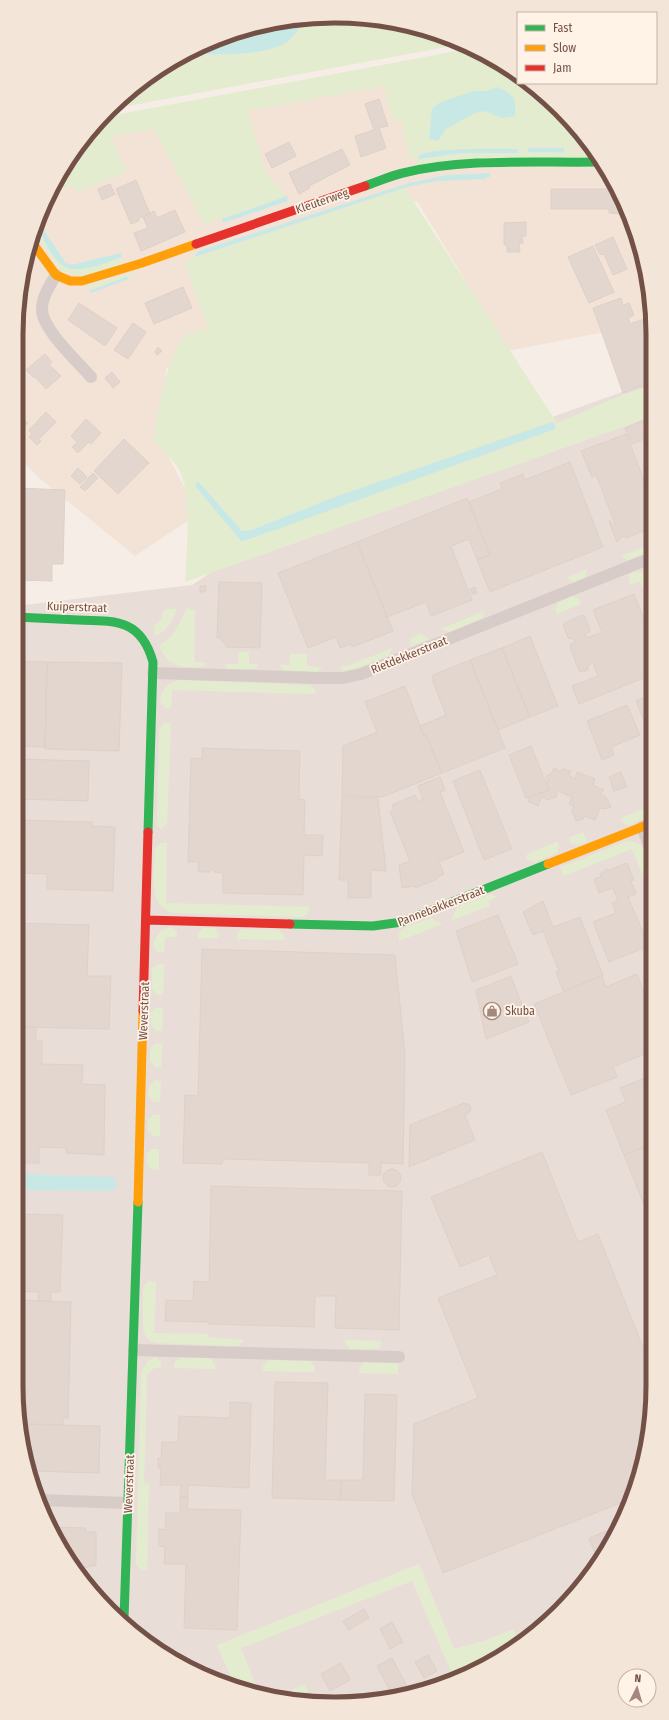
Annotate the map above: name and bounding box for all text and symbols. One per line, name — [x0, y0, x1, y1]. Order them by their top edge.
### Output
legend — [517, 12, 657, 84]
text: Fast — [553, 21, 572, 35]
text: Slow — [553, 41, 576, 55]
text: Jam — [553, 61, 571, 75]
street label: Kleuterweg — [294, 185, 351, 217]
street label: Kuiperstraat — [47, 599, 107, 615]
street label: Rietdekkerstraat — [369, 633, 449, 677]
street label: Pannebakkerstraat — [396, 883, 486, 929]
street label: Weverstraat — [136, 981, 152, 1040]
shop icon: Skuba — [482, 1001, 502, 1021]
place label: Skuba — [505, 1004, 535, 1018]
street label: Weverstraat — [121, 1454, 137, 1513]
north arrow — [617, 1668, 657, 1708]
text: N — [634, 1672, 642, 1685]

